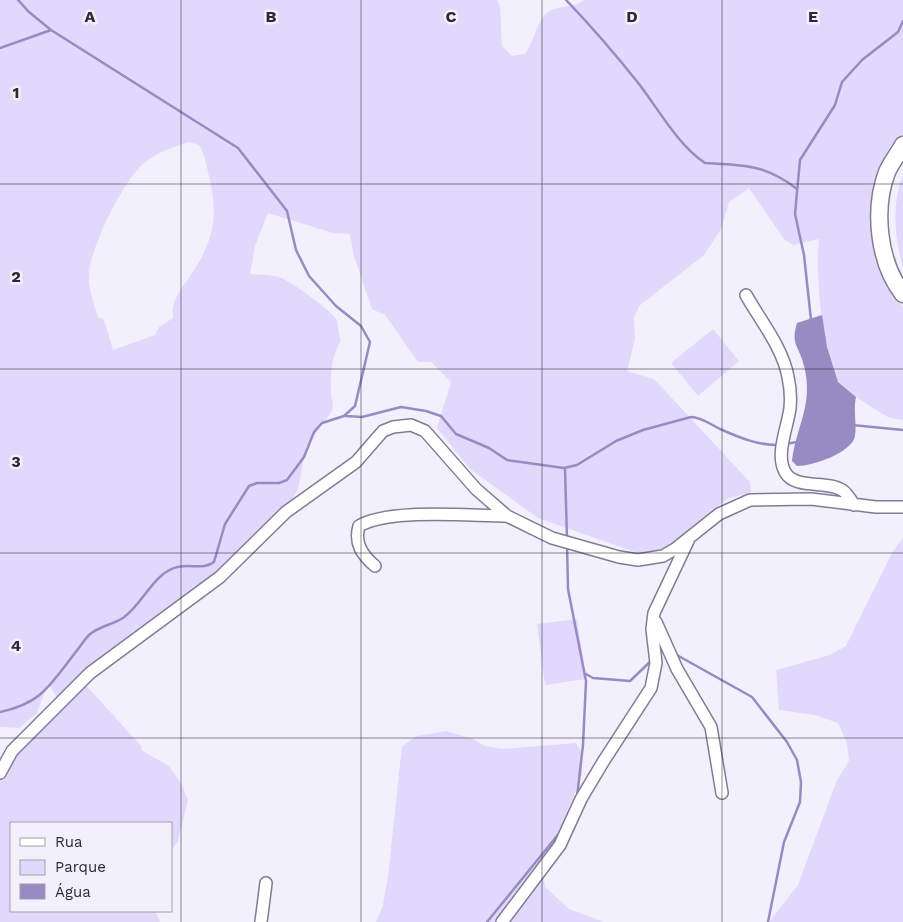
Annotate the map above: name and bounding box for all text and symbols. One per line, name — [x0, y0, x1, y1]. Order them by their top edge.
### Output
text: A — [85, 7, 96, 26]
text: B — [266, 7, 277, 26]
text: C — [446, 7, 457, 26]
text: D — [626, 7, 638, 26]
text: E — [808, 7, 818, 26]
text: 1 — [13, 83, 19, 102]
text: 2 — [11, 267, 21, 286]
text: 3 — [11, 452, 21, 471]
text: 4 — [11, 636, 21, 655]
legend — [10, 822, 172, 912]
text: Rua — [55, 833, 83, 851]
text: Parque — [55, 858, 106, 876]
text: Água — [55, 883, 91, 901]

